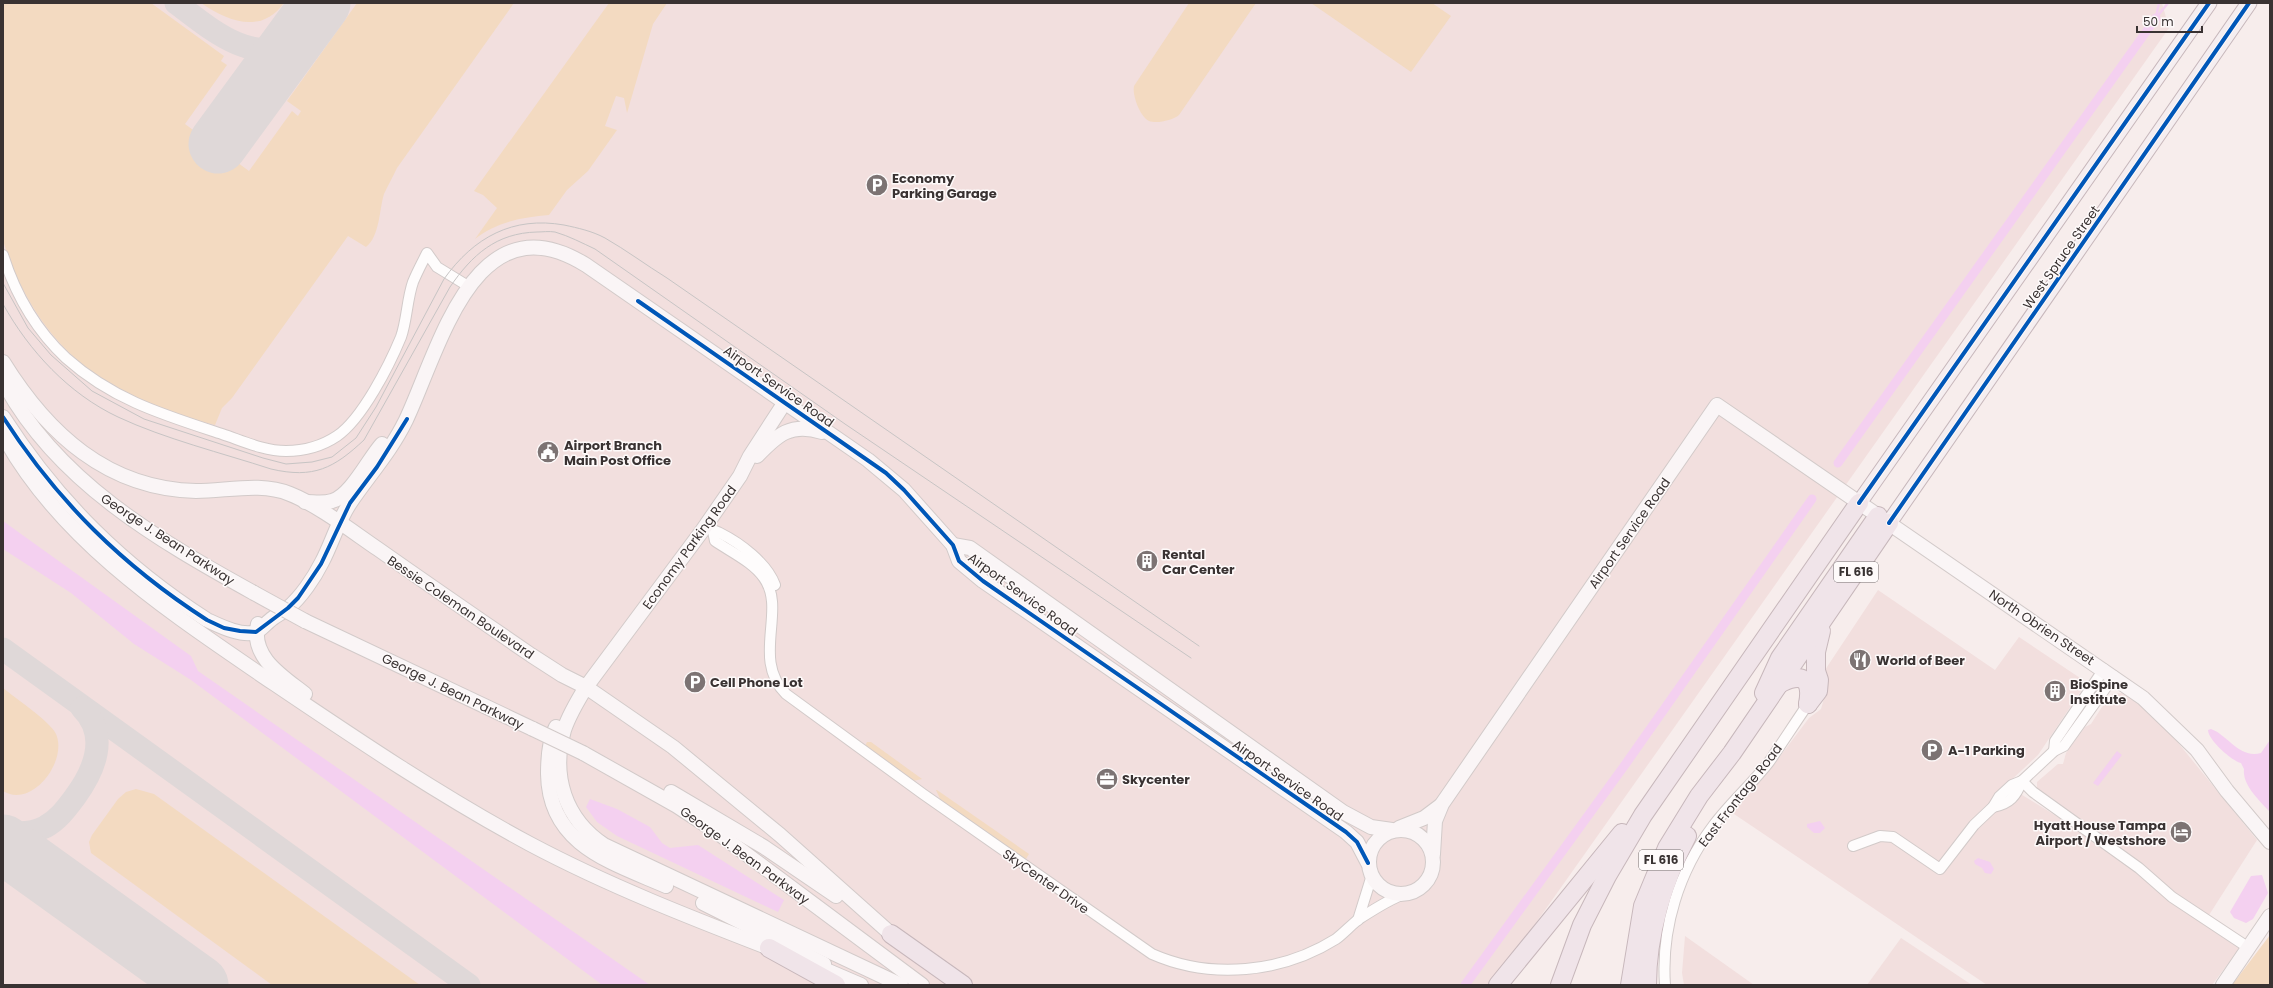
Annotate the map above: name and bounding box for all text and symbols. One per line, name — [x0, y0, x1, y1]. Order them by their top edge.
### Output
scale bar — [2137, 8, 2202, 34]
text: 50 m — [2143, 13, 2174, 30]
place label: Economy Parking Garage — [892, 169, 997, 203]
parking icon: Economy Parking Garage — [864, 172, 890, 198]
street label: West Spruce Street — [2018, 201, 2105, 313]
street label: Airport Service Road — [720, 341, 838, 432]
place label: Airport Branch Main Post Office — [564, 436, 671, 470]
public building icon: Airport Branch Main Post Office — [535, 439, 561, 465]
street label: Airport Service Road — [1584, 474, 1675, 592]
street label: Economy Parking Road — [638, 481, 741, 613]
street label: George J. Bean Parkway — [97, 489, 239, 590]
place label: Rental Car Center — [1162, 545, 1235, 579]
street label: Airport Service Road — [964, 548, 1081, 641]
building icon: Rental Car Center — [1134, 548, 1160, 574]
street label: Bessie Coleman Boulevard — [383, 551, 538, 664]
road number: FL 616 — [1834, 562, 1878, 582]
street label: North Obrien Street — [1985, 585, 2099, 670]
restaurant icon: World of Beer — [1847, 647, 1873, 673]
street label: George J. Bean Parkway — [379, 649, 528, 734]
place label: World of Beer — [1876, 651, 1965, 670]
parking icon: Cell Phone Lot — [682, 669, 708, 695]
place label: Cell Phone Lot — [710, 673, 803, 692]
place label: BioSpine Institute — [2070, 675, 2128, 709]
building icon: BioSpine Institute — [2042, 678, 2068, 704]
street label: Airport Service Road — [1229, 735, 1347, 826]
parking icon: A-1 Parking — [1919, 737, 1945, 763]
street label: East Frontage Road — [1694, 740, 1787, 851]
place label: A-1 Parking — [1948, 741, 2025, 760]
office icon: Skycenter — [1094, 766, 1120, 792]
place label: Skycenter — [1122, 770, 1190, 789]
street label: George J. Bean Parkway — [676, 802, 814, 909]
place label: Hyatt House Tampa Airport / Westshore — [2034, 816, 2166, 850]
hotel icon: Hyatt House Tampa Airport / Westshore — [2168, 819, 2194, 845]
street label: SkyCenter Drive — [999, 844, 1093, 918]
road number: FL 616 — [1639, 850, 1683, 870]

